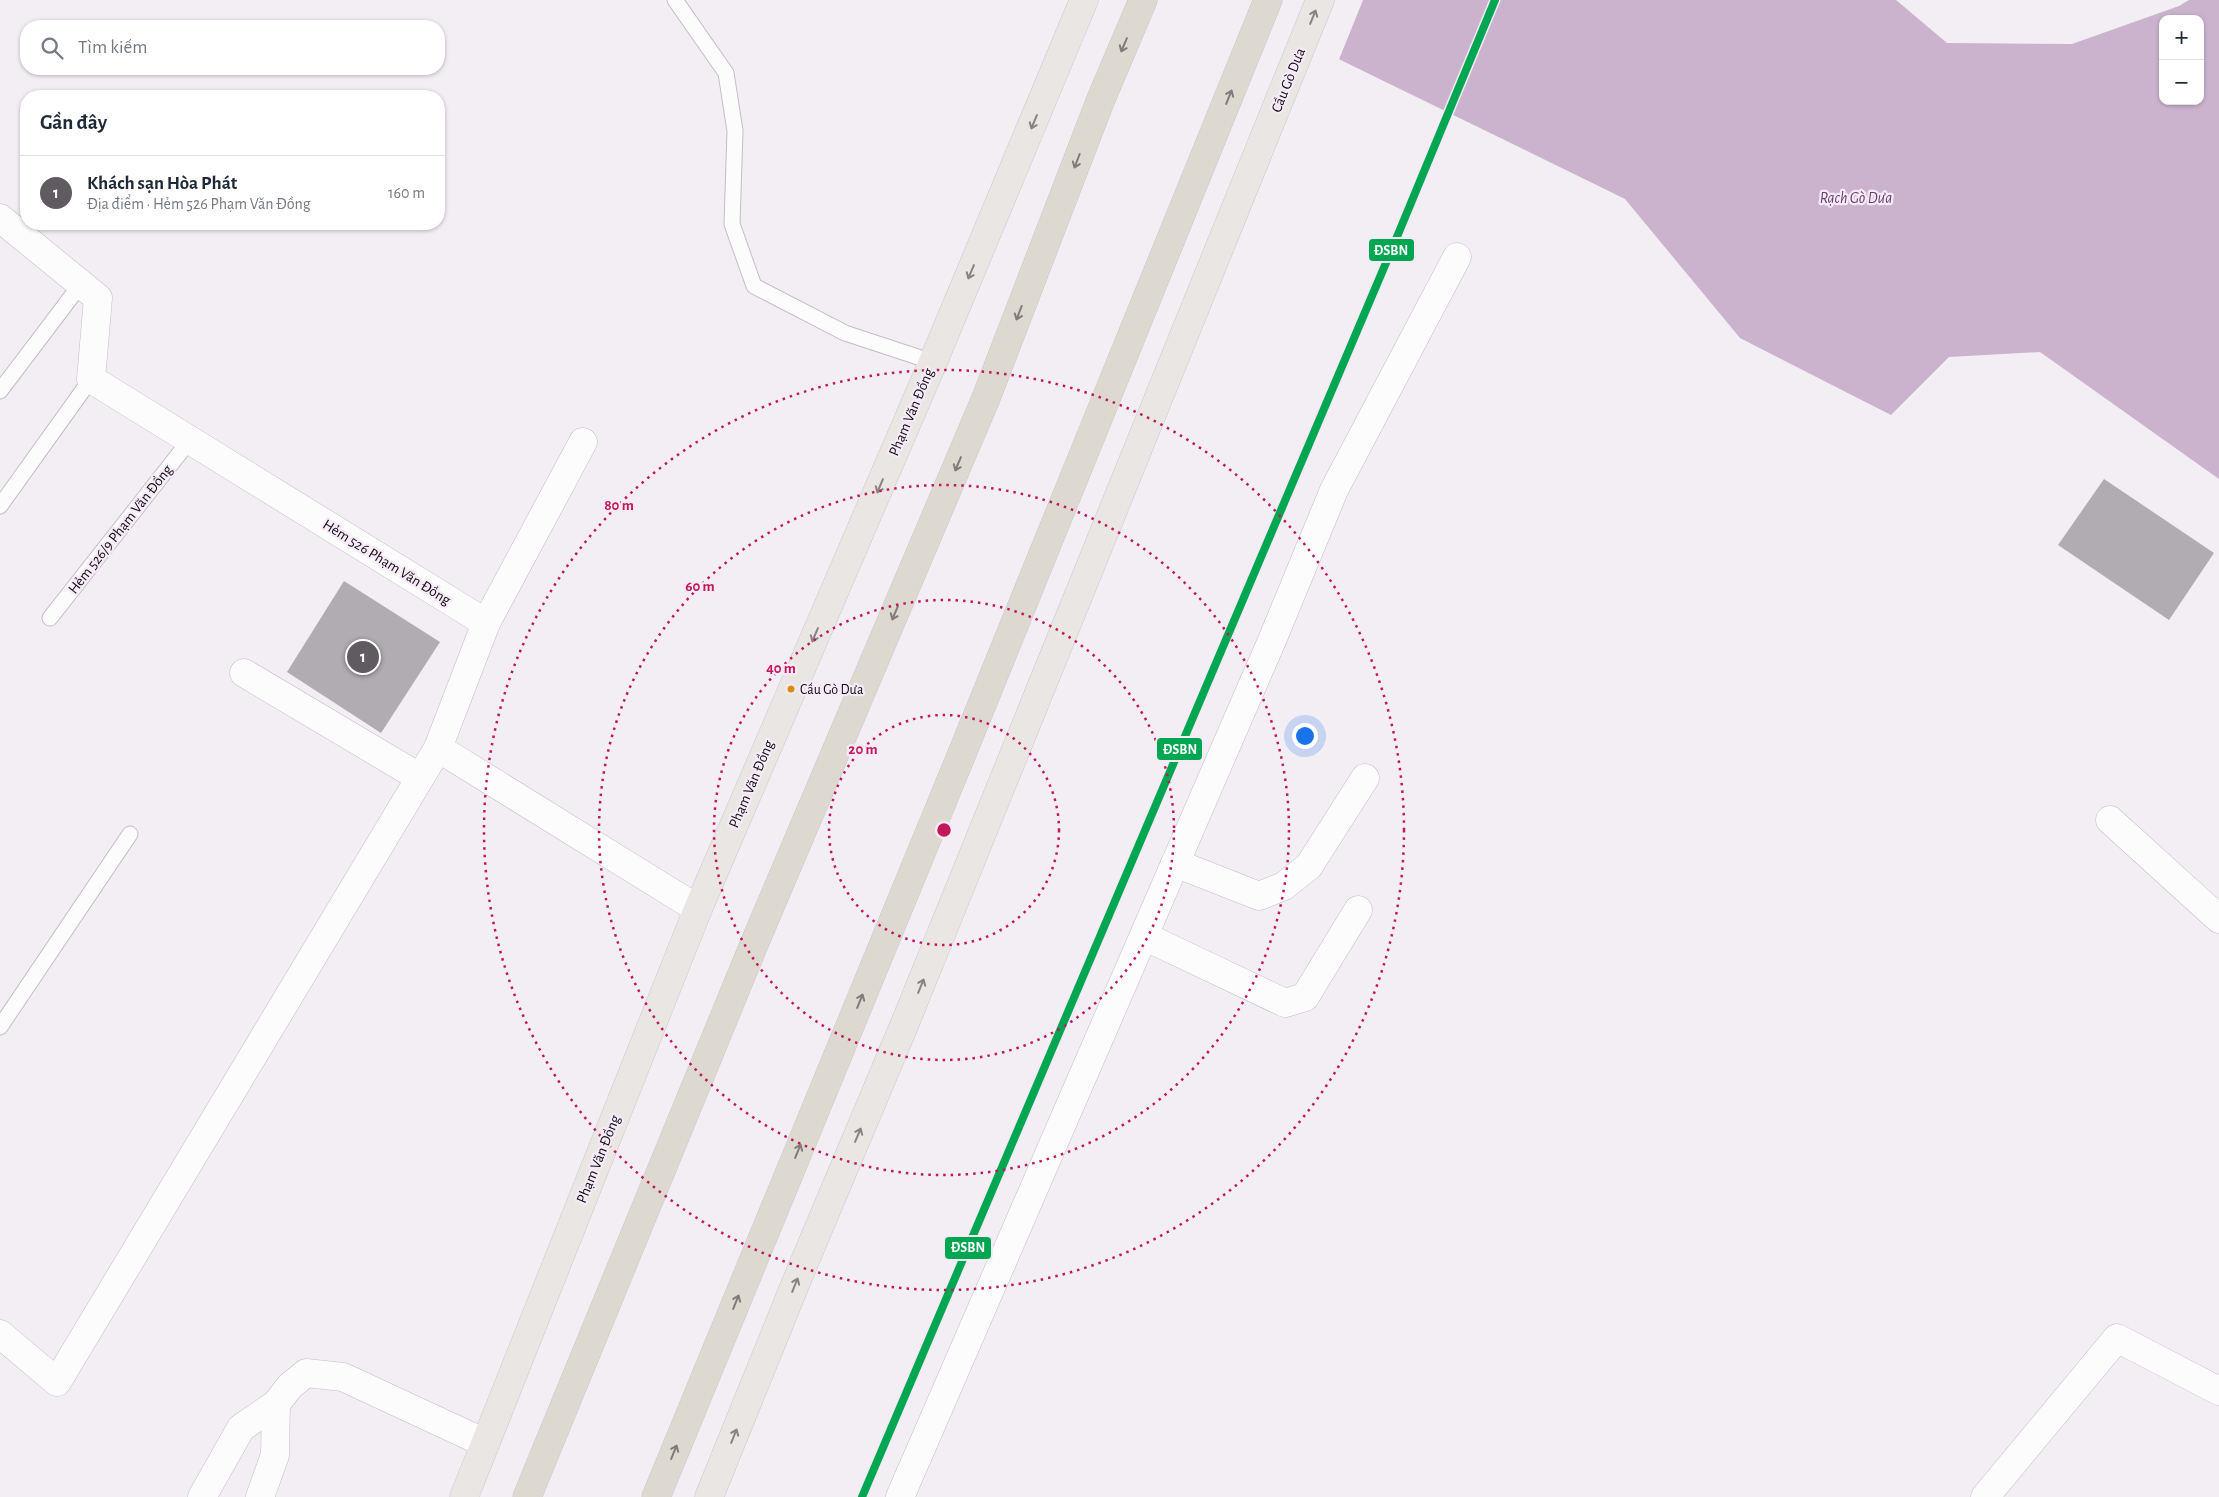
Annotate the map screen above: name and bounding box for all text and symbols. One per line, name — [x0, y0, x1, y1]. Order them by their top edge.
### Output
one-way arrow — [1309, 10, 1318, 26]
map controls — [2159, 15, 2204, 105]
button: + — [2159, 15, 2204, 60]
search box — [20, 20, 445, 75]
icon: search — [38, 34, 66, 62]
one-way arrow — [1119, 37, 1129, 52]
text: Tìm kiếm — [78, 38, 147, 57]
street label: Cầu Gò Dưa — [1269, 46, 1308, 115]
button: − — [2159, 60, 2204, 105]
one-way arrow — [1225, 90, 1234, 105]
text: Gần đây — [40, 112, 107, 133]
one-way arrow — [1028, 114, 1038, 129]
one-way arrow — [1072, 153, 1082, 168]
text: Khách sạn Hòa Phát — [87, 174, 237, 193]
text: 1 — [53, 185, 59, 201]
text: 160 m — [388, 185, 425, 201]
water label: Rạch Gò Dưa — [1820, 190, 1892, 206]
text: Địa điểm · Hẻm 526 Phạm Văn Đồng — [87, 196, 311, 212]
line badge: ĐSBN — [1368, 238, 1415, 262]
text: ĐSBN — [1374, 244, 1408, 258]
one-way arrow — [965, 264, 975, 279]
one-way arrow — [1014, 305, 1023, 320]
street label: Phạm Văn Đồng — [886, 365, 937, 458]
one-way arrow — [953, 456, 963, 471]
street label: Hẻm 526/9 Phạm Văn Đồng — [66, 461, 176, 597]
one-way arrow — [874, 478, 884, 493]
text: 80 m — [604, 498, 634, 513]
street label: Hẻm 526 Phạm Văn Đồng — [320, 517, 454, 608]
text: 60 m — [685, 579, 715, 594]
one-way arrow — [889, 605, 899, 620]
one-way arrow — [810, 627, 820, 642]
pin: 1 — [347, 638, 379, 676]
text: 40 m — [766, 661, 796, 676]
place label: Cầu Gò Dưa — [800, 682, 864, 697]
marker: Cầu Gò Dưa — [786, 684, 796, 694]
your location — [1292, 723, 1318, 749]
street label: Phạm Văn Đồng — [726, 737, 777, 830]
line badge: ĐSBN — [1156, 737, 1203, 761]
text: 20 m — [848, 742, 878, 757]
text: ĐSBN — [1163, 743, 1197, 757]
centre of rings — [935, 821, 953, 839]
one-way arrow — [917, 978, 926, 994]
one-way arrow — [856, 994, 865, 1009]
street label: Phạm Văn Đồng — [574, 1112, 623, 1205]
one-way arrow — [854, 1128, 863, 1143]
one-way arrow — [794, 1144, 803, 1160]
line badge: ĐSBN — [944, 1236, 992, 1260]
text: ĐSBN — [951, 1241, 985, 1255]
one-way arrow — [791, 1278, 800, 1293]
one-way arrow — [732, 1295, 741, 1310]
one-way arrow — [729, 1429, 739, 1444]
one-way arrow — [670, 1445, 679, 1460]

